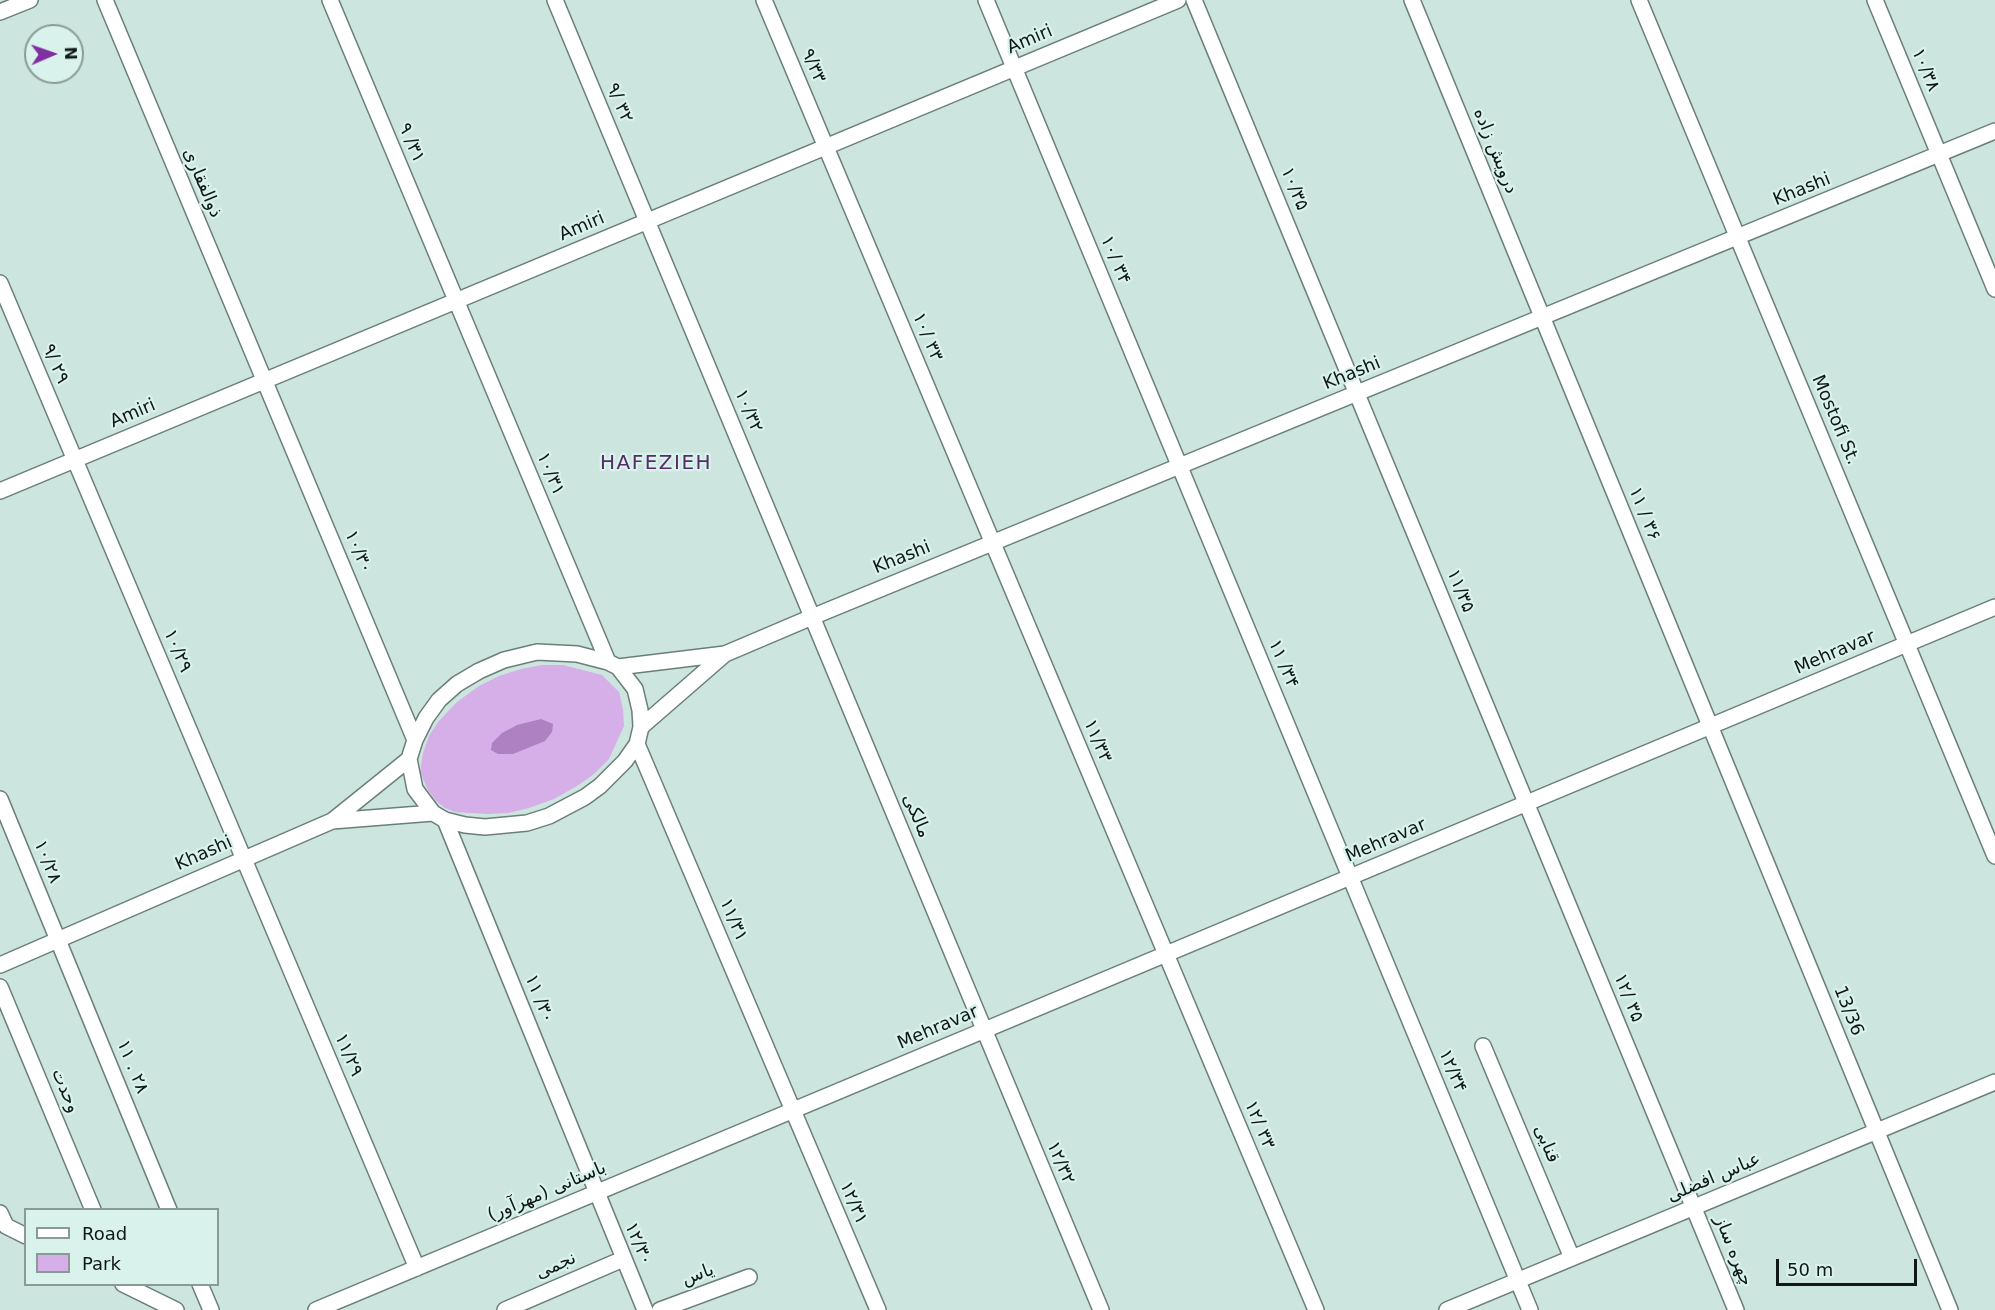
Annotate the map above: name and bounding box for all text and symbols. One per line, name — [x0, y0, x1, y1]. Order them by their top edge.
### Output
street label: Amiri — [1004, 21, 1056, 59]
north arrow — [24, 24, 84, 84]
street label: ۱۰/۳۸ — [1906, 45, 1944, 95]
text: N — [61, 46, 80, 60]
street label: ۹/۳۳ — [796, 46, 830, 86]
street label: ۹/ ۳۲ — [601, 80, 637, 126]
street label: درویش زاده — [1468, 105, 1522, 197]
street label: ۹ /۳۱ — [393, 120, 429, 166]
street label: ذوالفقاری — [178, 145, 226, 221]
street label: ۱۰/۳۵ — [1276, 164, 1312, 214]
street label: Khashi — [1770, 169, 1834, 211]
street label: Amiri — [556, 208, 608, 246]
street label: ۱۰/ ۳۴ — [1095, 233, 1135, 287]
street label: ۱۰/ ۳۳ — [907, 310, 947, 364]
street label: ۹/ ۲۹ — [37, 341, 73, 387]
street label: Khashi — [1320, 353, 1384, 395]
street label: Mostofi St. — [1806, 372, 1864, 468]
street label: ۱۰/۳۲ — [729, 386, 767, 436]
street label: Amiri — [107, 395, 159, 433]
street label: ۱۰/۳۱ — [531, 449, 569, 499]
district label: HAFEZIEH — [600, 452, 712, 476]
street label: ۱۱ / ۳۶ — [1623, 484, 1665, 544]
street label: ۱۰/۳۰ — [339, 527, 377, 577]
street label: Khashi — [870, 537, 934, 579]
street label: ۱۱/۳۵ — [1442, 566, 1478, 616]
street label: ۱۰/۲۹ — [158, 626, 196, 676]
street label: Mehravar — [1791, 626, 1879, 680]
street label: ۱۱ /۳۴ — [1263, 637, 1303, 691]
street label: ۱۱/۳۳ — [1078, 716, 1116, 766]
street label: مالکی — [897, 791, 935, 841]
street label: Mehravar — [1342, 814, 1430, 868]
street label: Khashi — [172, 832, 236, 876]
street label: ۱۰/۲۸ — [29, 837, 65, 887]
street label: ۱۱/۳۱ — [714, 895, 752, 945]
street label: ۱۲/ ۳۵ — [1609, 971, 1647, 1025]
street label: ۱۱ /۳۰ — [520, 972, 558, 1026]
street label: 13/36 — [1828, 983, 1868, 1039]
street label: Mehravar — [894, 1001, 982, 1055]
street label: ۱۱/۲۹ — [329, 1030, 367, 1080]
street label: ۱۱ . ۲۸ — [112, 1037, 152, 1097]
street label: ۱۲/۳۴ — [1433, 1046, 1471, 1096]
street label: وحدت — [46, 1066, 84, 1116]
street label: ۱۲/ ۳۳ — [1239, 1098, 1279, 1152]
street label: قنایی — [1528, 1122, 1564, 1166]
street label: ۱۲/۳۲ — [1041, 1138, 1079, 1188]
street label: عباس افضلی — [1664, 1149, 1764, 1207]
street label: باستانی (مهرآور) — [485, 1157, 609, 1227]
street label: ۱۲/۳۱ — [834, 1178, 872, 1228]
legend — [24, 1208, 219, 1286]
street label: چهره ساز — [1709, 1213, 1757, 1289]
street label: ۱۲/۳۰ — [619, 1219, 657, 1269]
text: Road — [82, 1223, 127, 1244]
scale bar — [1779, 1247, 1920, 1285]
street label: نجمی — [532, 1248, 580, 1284]
text: Park — [82, 1253, 121, 1274]
street label: یاس — [679, 1259, 717, 1291]
text: 50 m — [1787, 1259, 1833, 1280]

